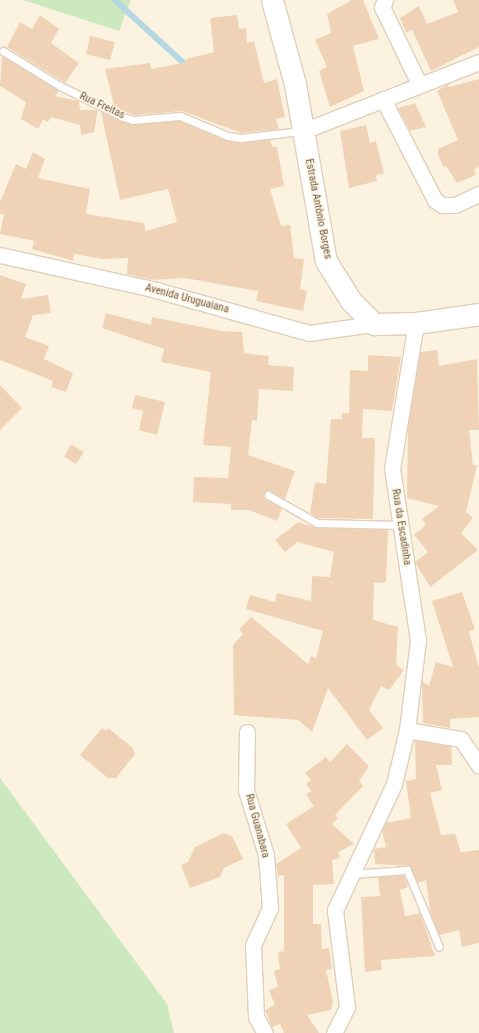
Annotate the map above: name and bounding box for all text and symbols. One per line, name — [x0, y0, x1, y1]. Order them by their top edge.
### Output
street label: Rua Freitas — [77, 90, 127, 122]
street label: Estrada Antônio Borges — [302, 158, 334, 260]
street label: Avenida Uruguaiana — [144, 281, 230, 317]
street label: Rua da Escadinha — [388, 488, 414, 566]
street label: Rua Guanabara — [242, 793, 272, 859]

